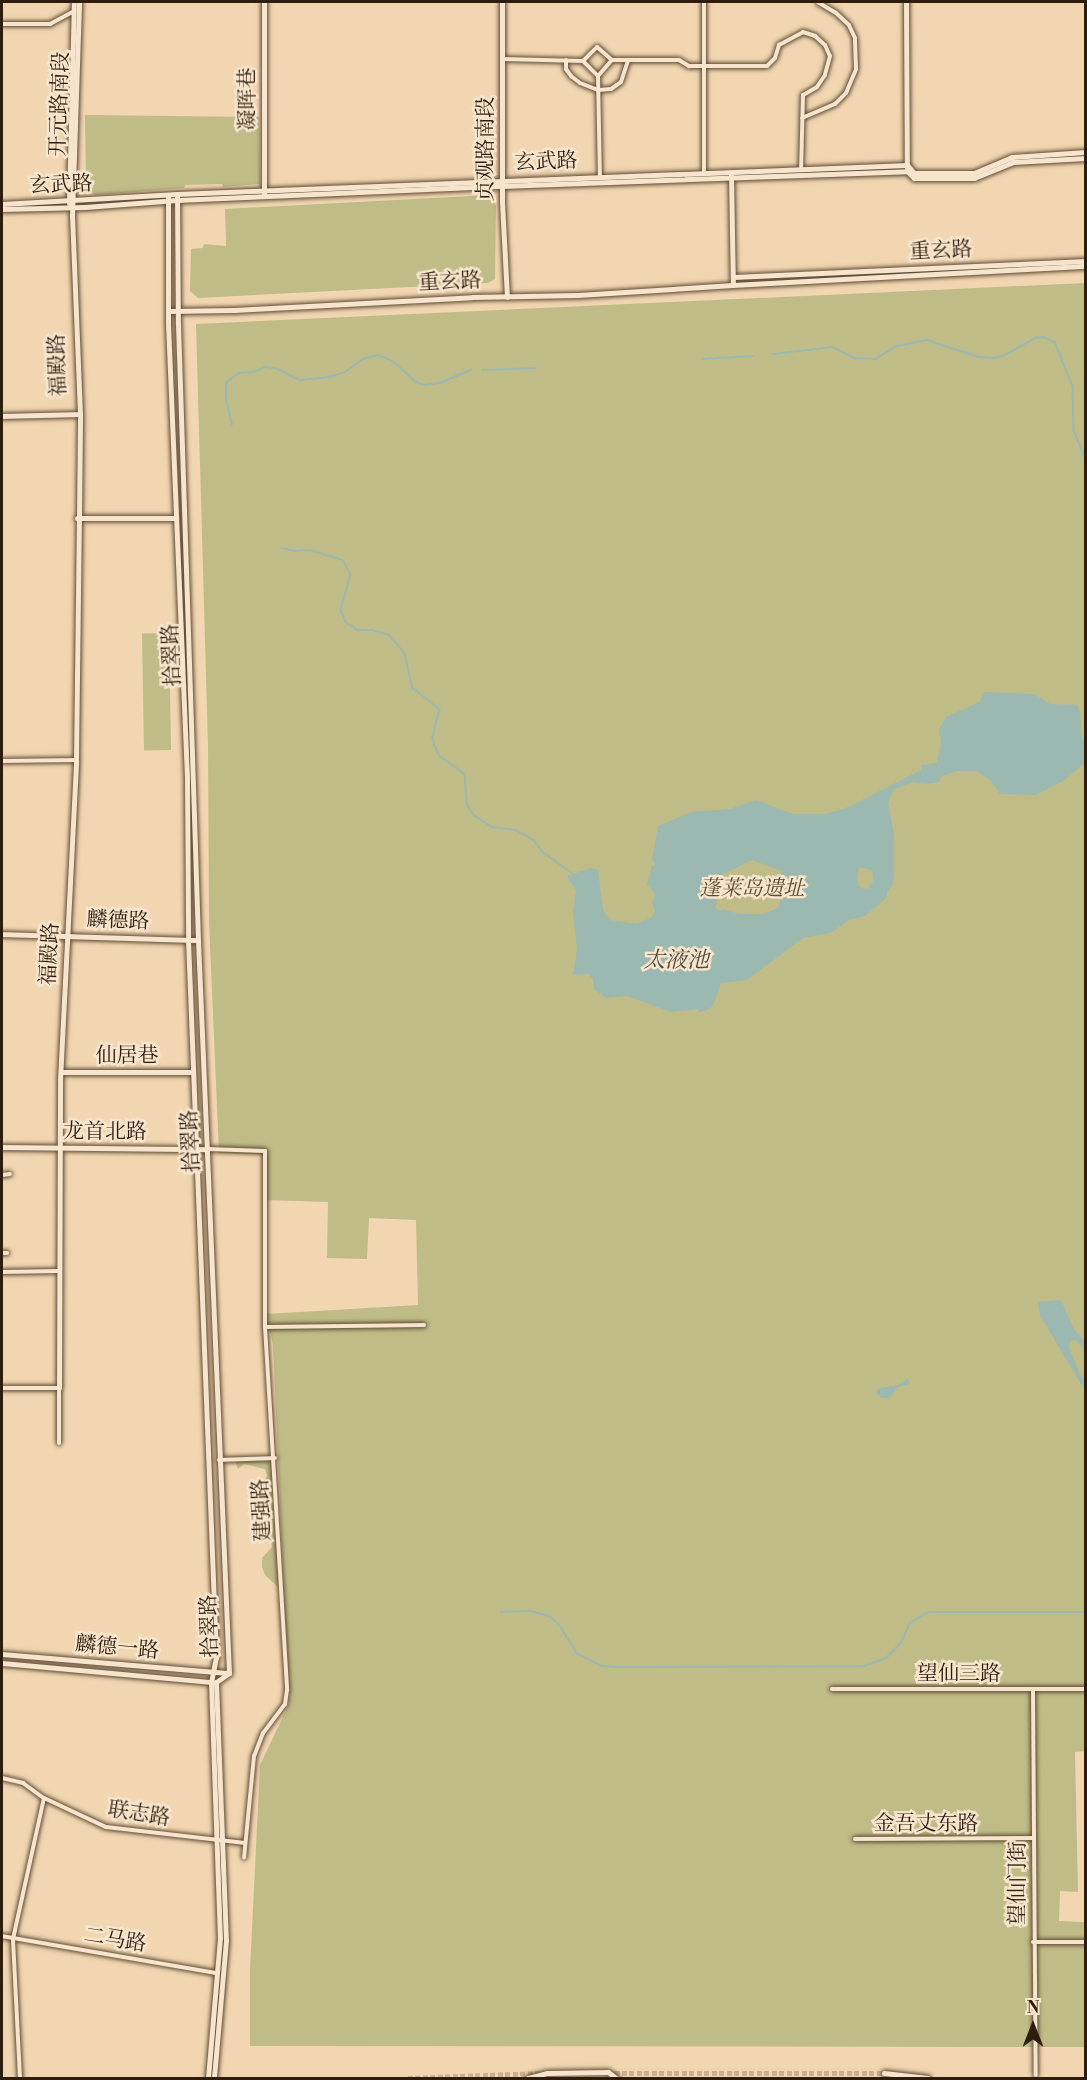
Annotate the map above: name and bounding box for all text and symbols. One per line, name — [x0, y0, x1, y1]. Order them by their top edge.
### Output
street label: 开元路南段 — [46, 51, 74, 157]
street label: 凝晖巷 — [235, 68, 261, 130]
street label: 贞观路南段 — [473, 97, 499, 201]
street label: 玄武路 — [514, 148, 578, 176]
street label: 玄武路 — [29, 171, 93, 199]
street label: 重玄路 — [909, 237, 973, 265]
street label: 重玄路 — [418, 268, 482, 296]
street label: 福殿路 — [44, 333, 72, 397]
street label: 拾翠路 — [158, 623, 186, 687]
park label: 蓬莱岛遗址 — [700, 876, 804, 902]
street label: 麟德路 — [86, 907, 150, 935]
street label: 福殿路 — [36, 922, 64, 986]
water label: 太液池 — [643, 948, 709, 974]
street label: 仙居巷 — [96, 1043, 158, 1069]
street label: 拾翠路 — [177, 1109, 205, 1173]
street label: 龙首北路 — [63, 1119, 147, 1145]
street label: 建强路 — [248, 1478, 276, 1542]
street label: 拾翠路 — [196, 1594, 224, 1658]
street label: 麟德一路 — [74, 1632, 160, 1664]
street label: 望仙三路 — [917, 1661, 1001, 1687]
street label: 联志路 — [106, 1797, 172, 1831]
street label: 金吾丈东路 — [874, 1811, 978, 1837]
street label: 望仙门街 — [1005, 1841, 1031, 1925]
street label: 二马路 — [82, 1923, 148, 1957]
north arrow — [1003, 1996, 1063, 2056]
text: N — [1027, 1998, 1039, 2018]

